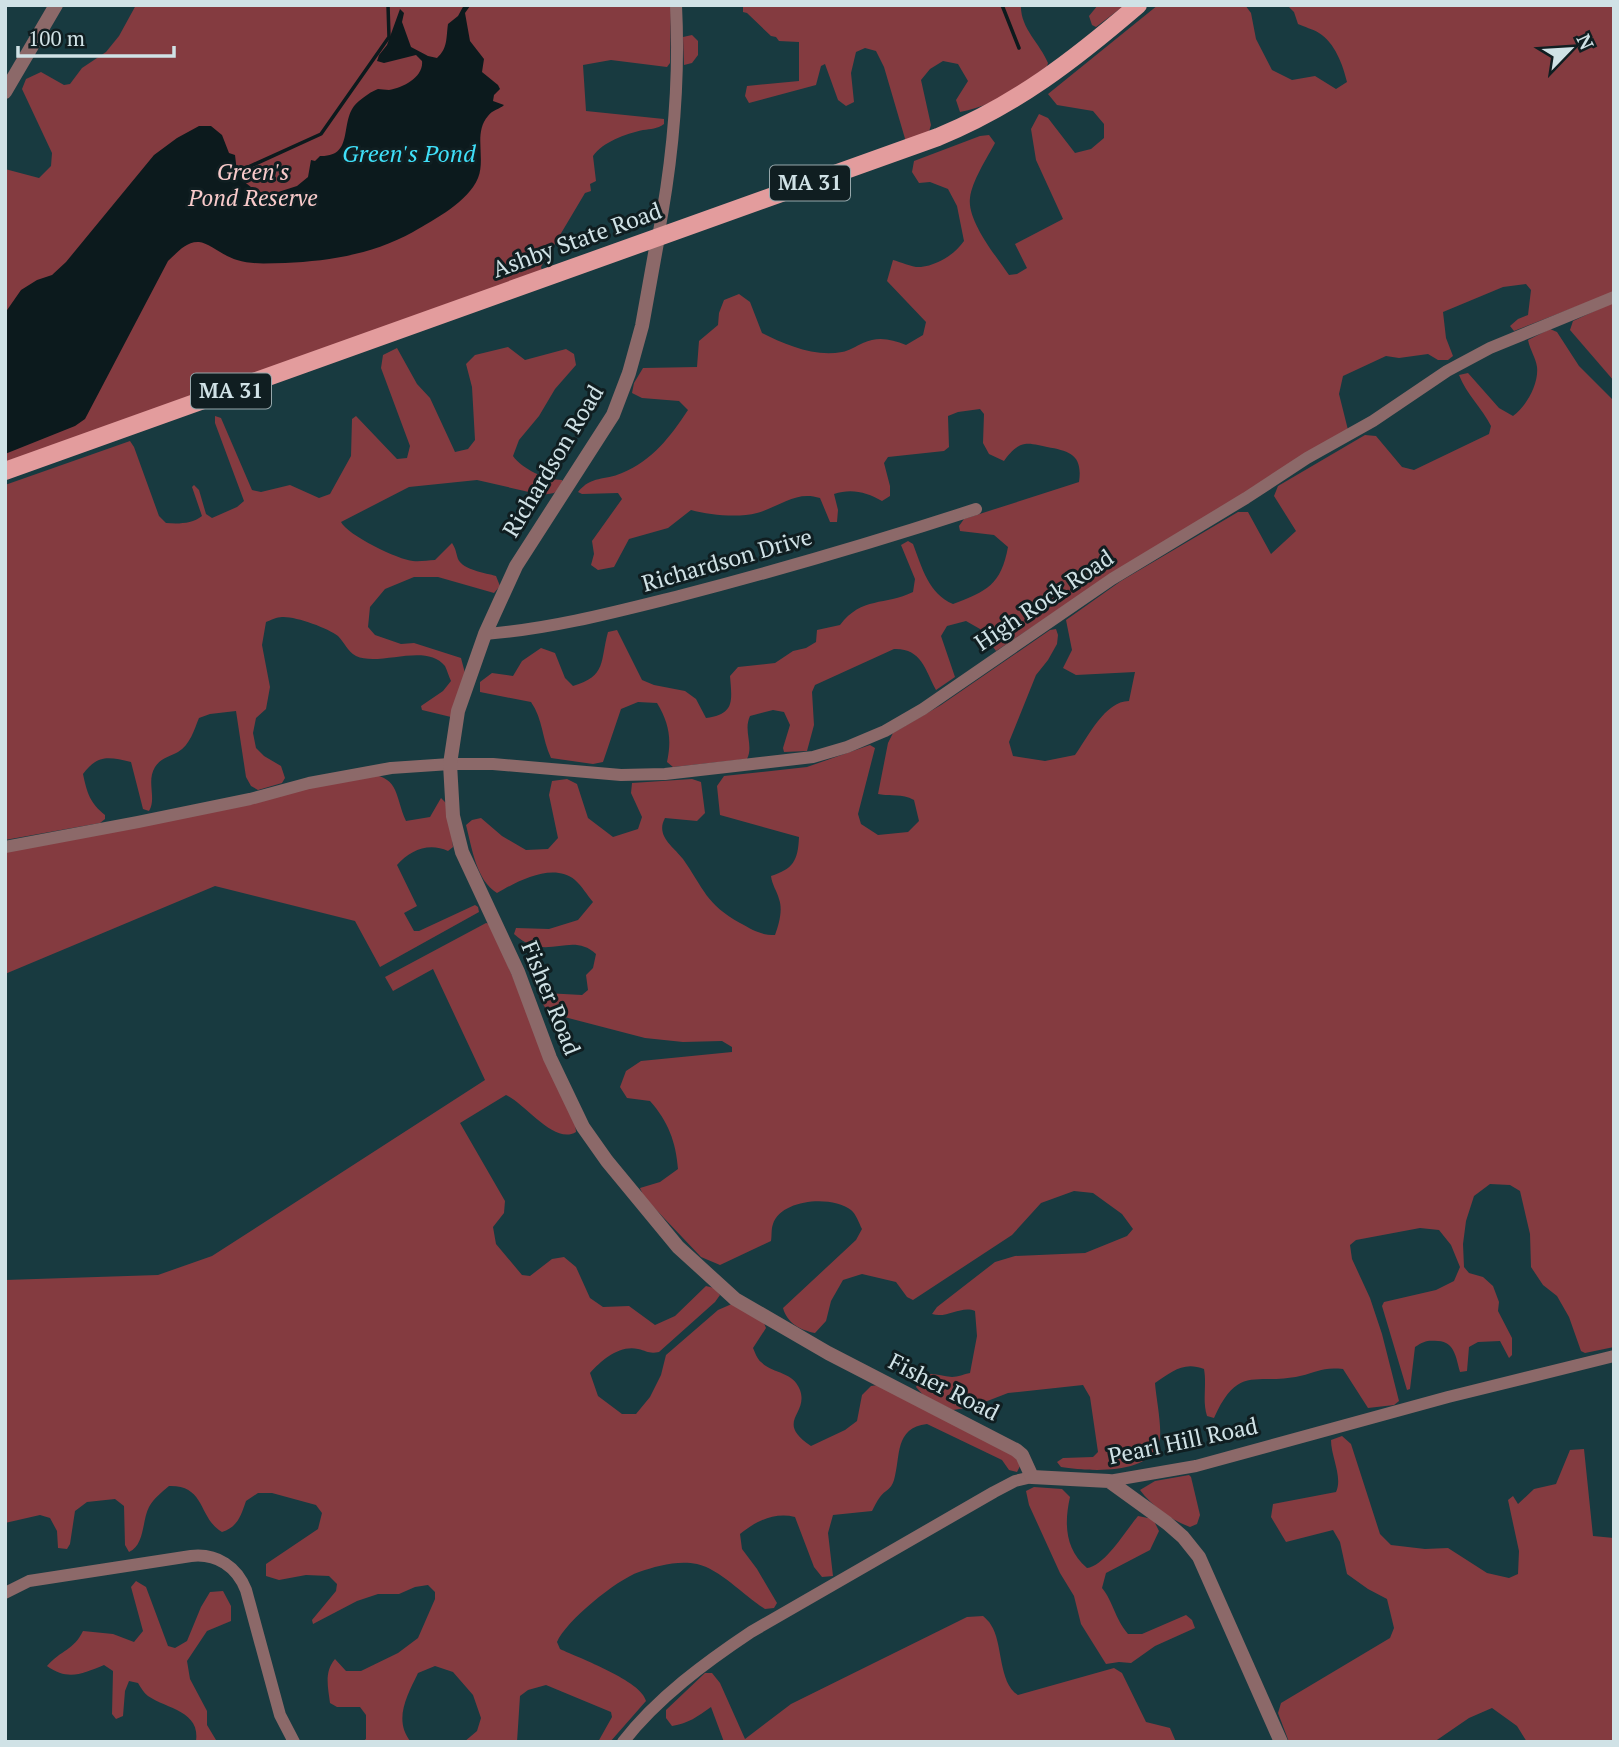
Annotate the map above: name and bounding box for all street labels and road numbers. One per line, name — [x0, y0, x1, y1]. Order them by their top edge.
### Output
road number: MA 31 — [770, 166, 850, 200]
street label: Ashby State Road — [488, 194, 666, 285]
road number: MA 31 — [191, 374, 271, 408]
street label: Richardson Road — [495, 379, 610, 543]
street label: Richardson Drive — [638, 520, 816, 599]
street label: High Rock Road — [968, 542, 1119, 658]
street label: Fisher Road — [515, 936, 588, 1060]
street label: Fisher Road — [884, 1345, 1005, 1428]
street label: Pearl Hill Road — [1105, 1410, 1261, 1471]

